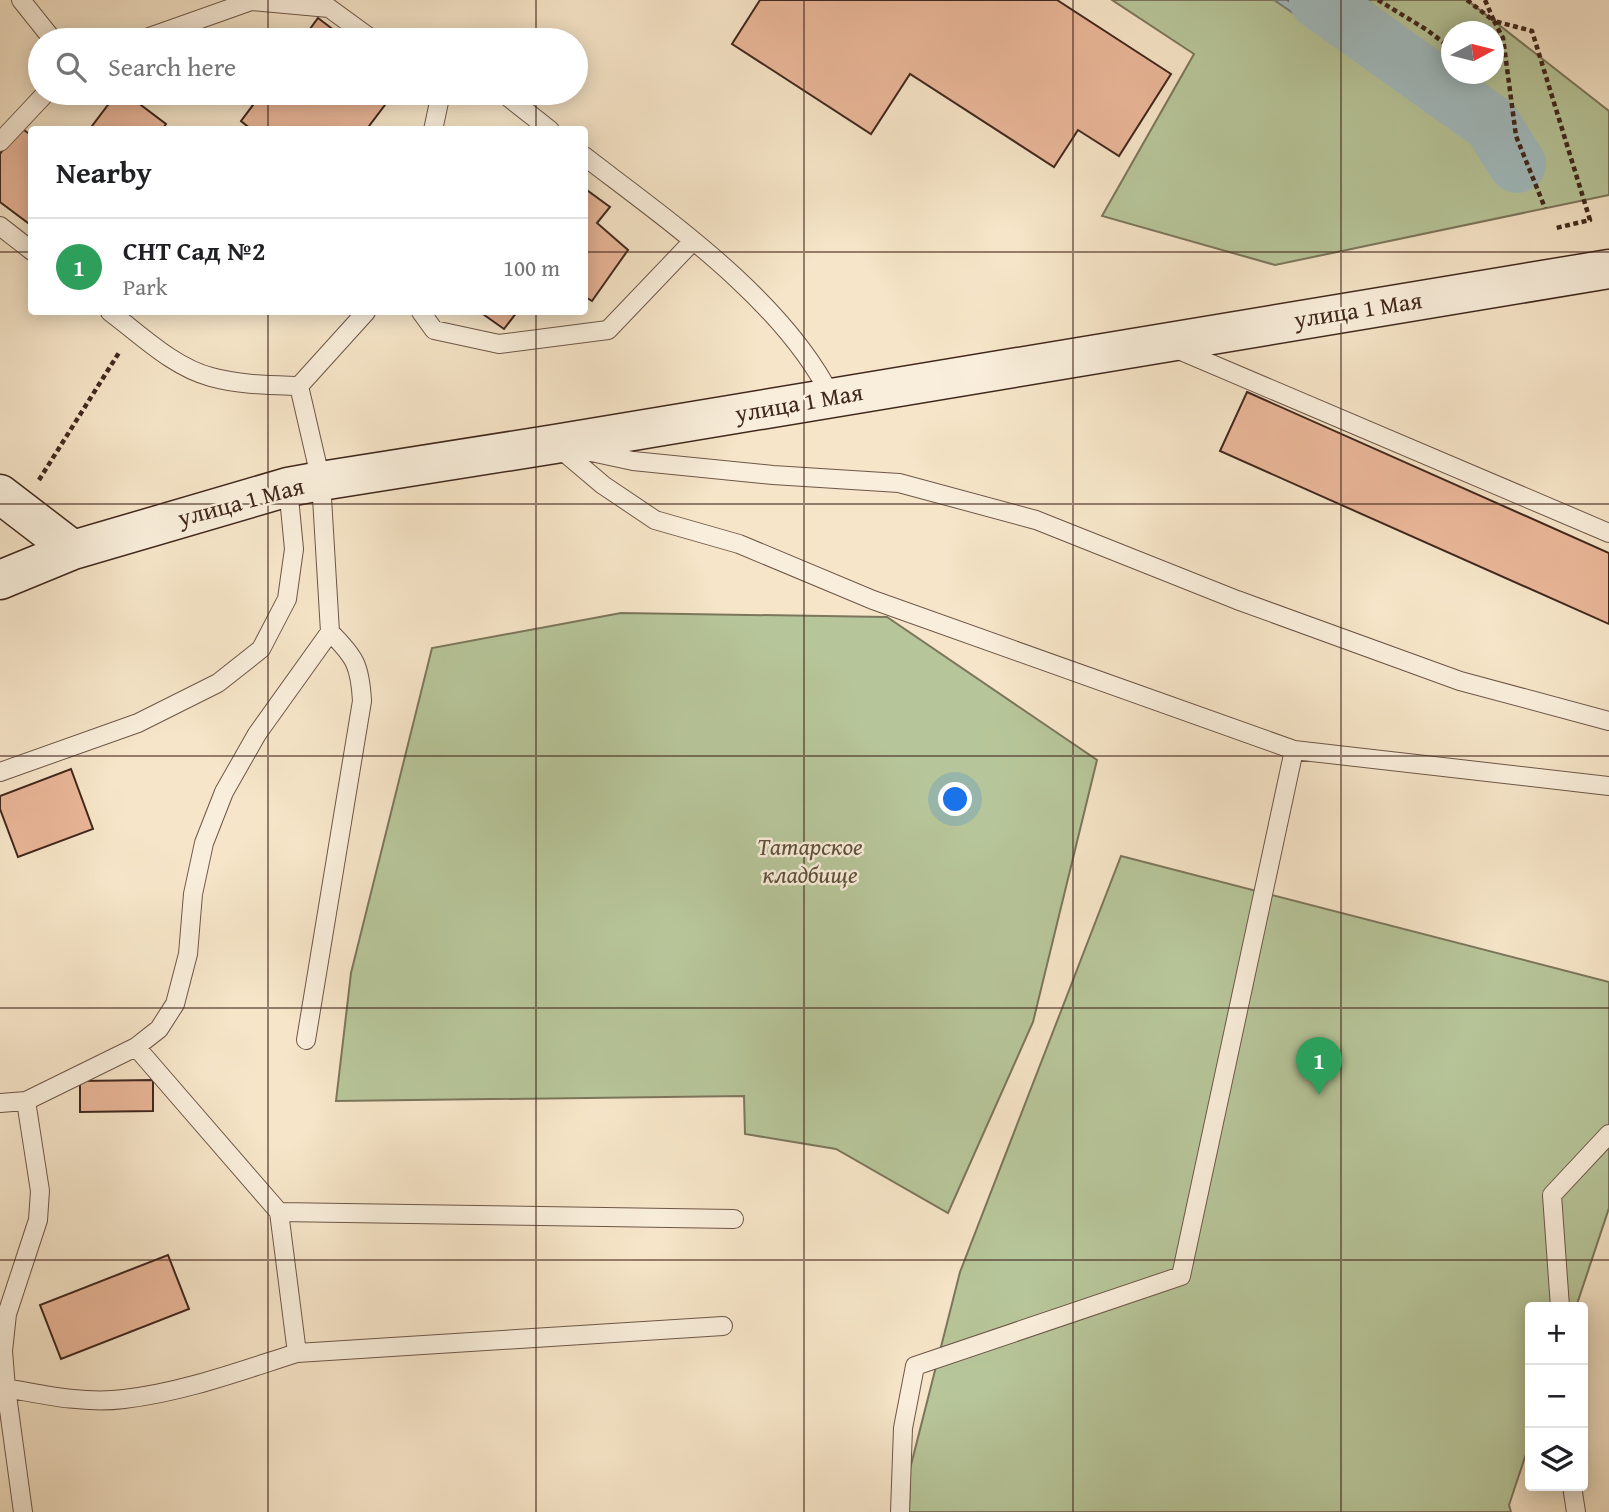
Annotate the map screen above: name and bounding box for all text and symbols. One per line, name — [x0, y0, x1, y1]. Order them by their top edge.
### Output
north arrow — [1441, 21, 1504, 84]
search box — [28, 28, 588, 105]
text: Search here — [108, 47, 236, 86]
icon: search — [52, 48, 90, 86]
text: Nearby — [56, 150, 152, 194]
text: СНТ Сад №2 — [123, 231, 265, 270]
text: 1 — [73, 251, 85, 284]
text: 100 m — [503, 251, 560, 284]
text: Park — [123, 270, 167, 303]
street label: улица 1 Мая — [1290, 282, 1425, 337]
street label: улица 1 Мая — [731, 374, 866, 431]
street label: улица 1 Мая — [173, 468, 308, 535]
your location — [938, 782, 972, 816]
park label: Татарское кладбище — [757, 829, 863, 892]
pin: 1 — [1296, 1037, 1342, 1095]
map controls — [1525, 1302, 1588, 1491]
button: + — [1525, 1302, 1588, 1365]
button: − — [1525, 1365, 1588, 1428]
button: layers — [1525, 1428, 1588, 1491]

